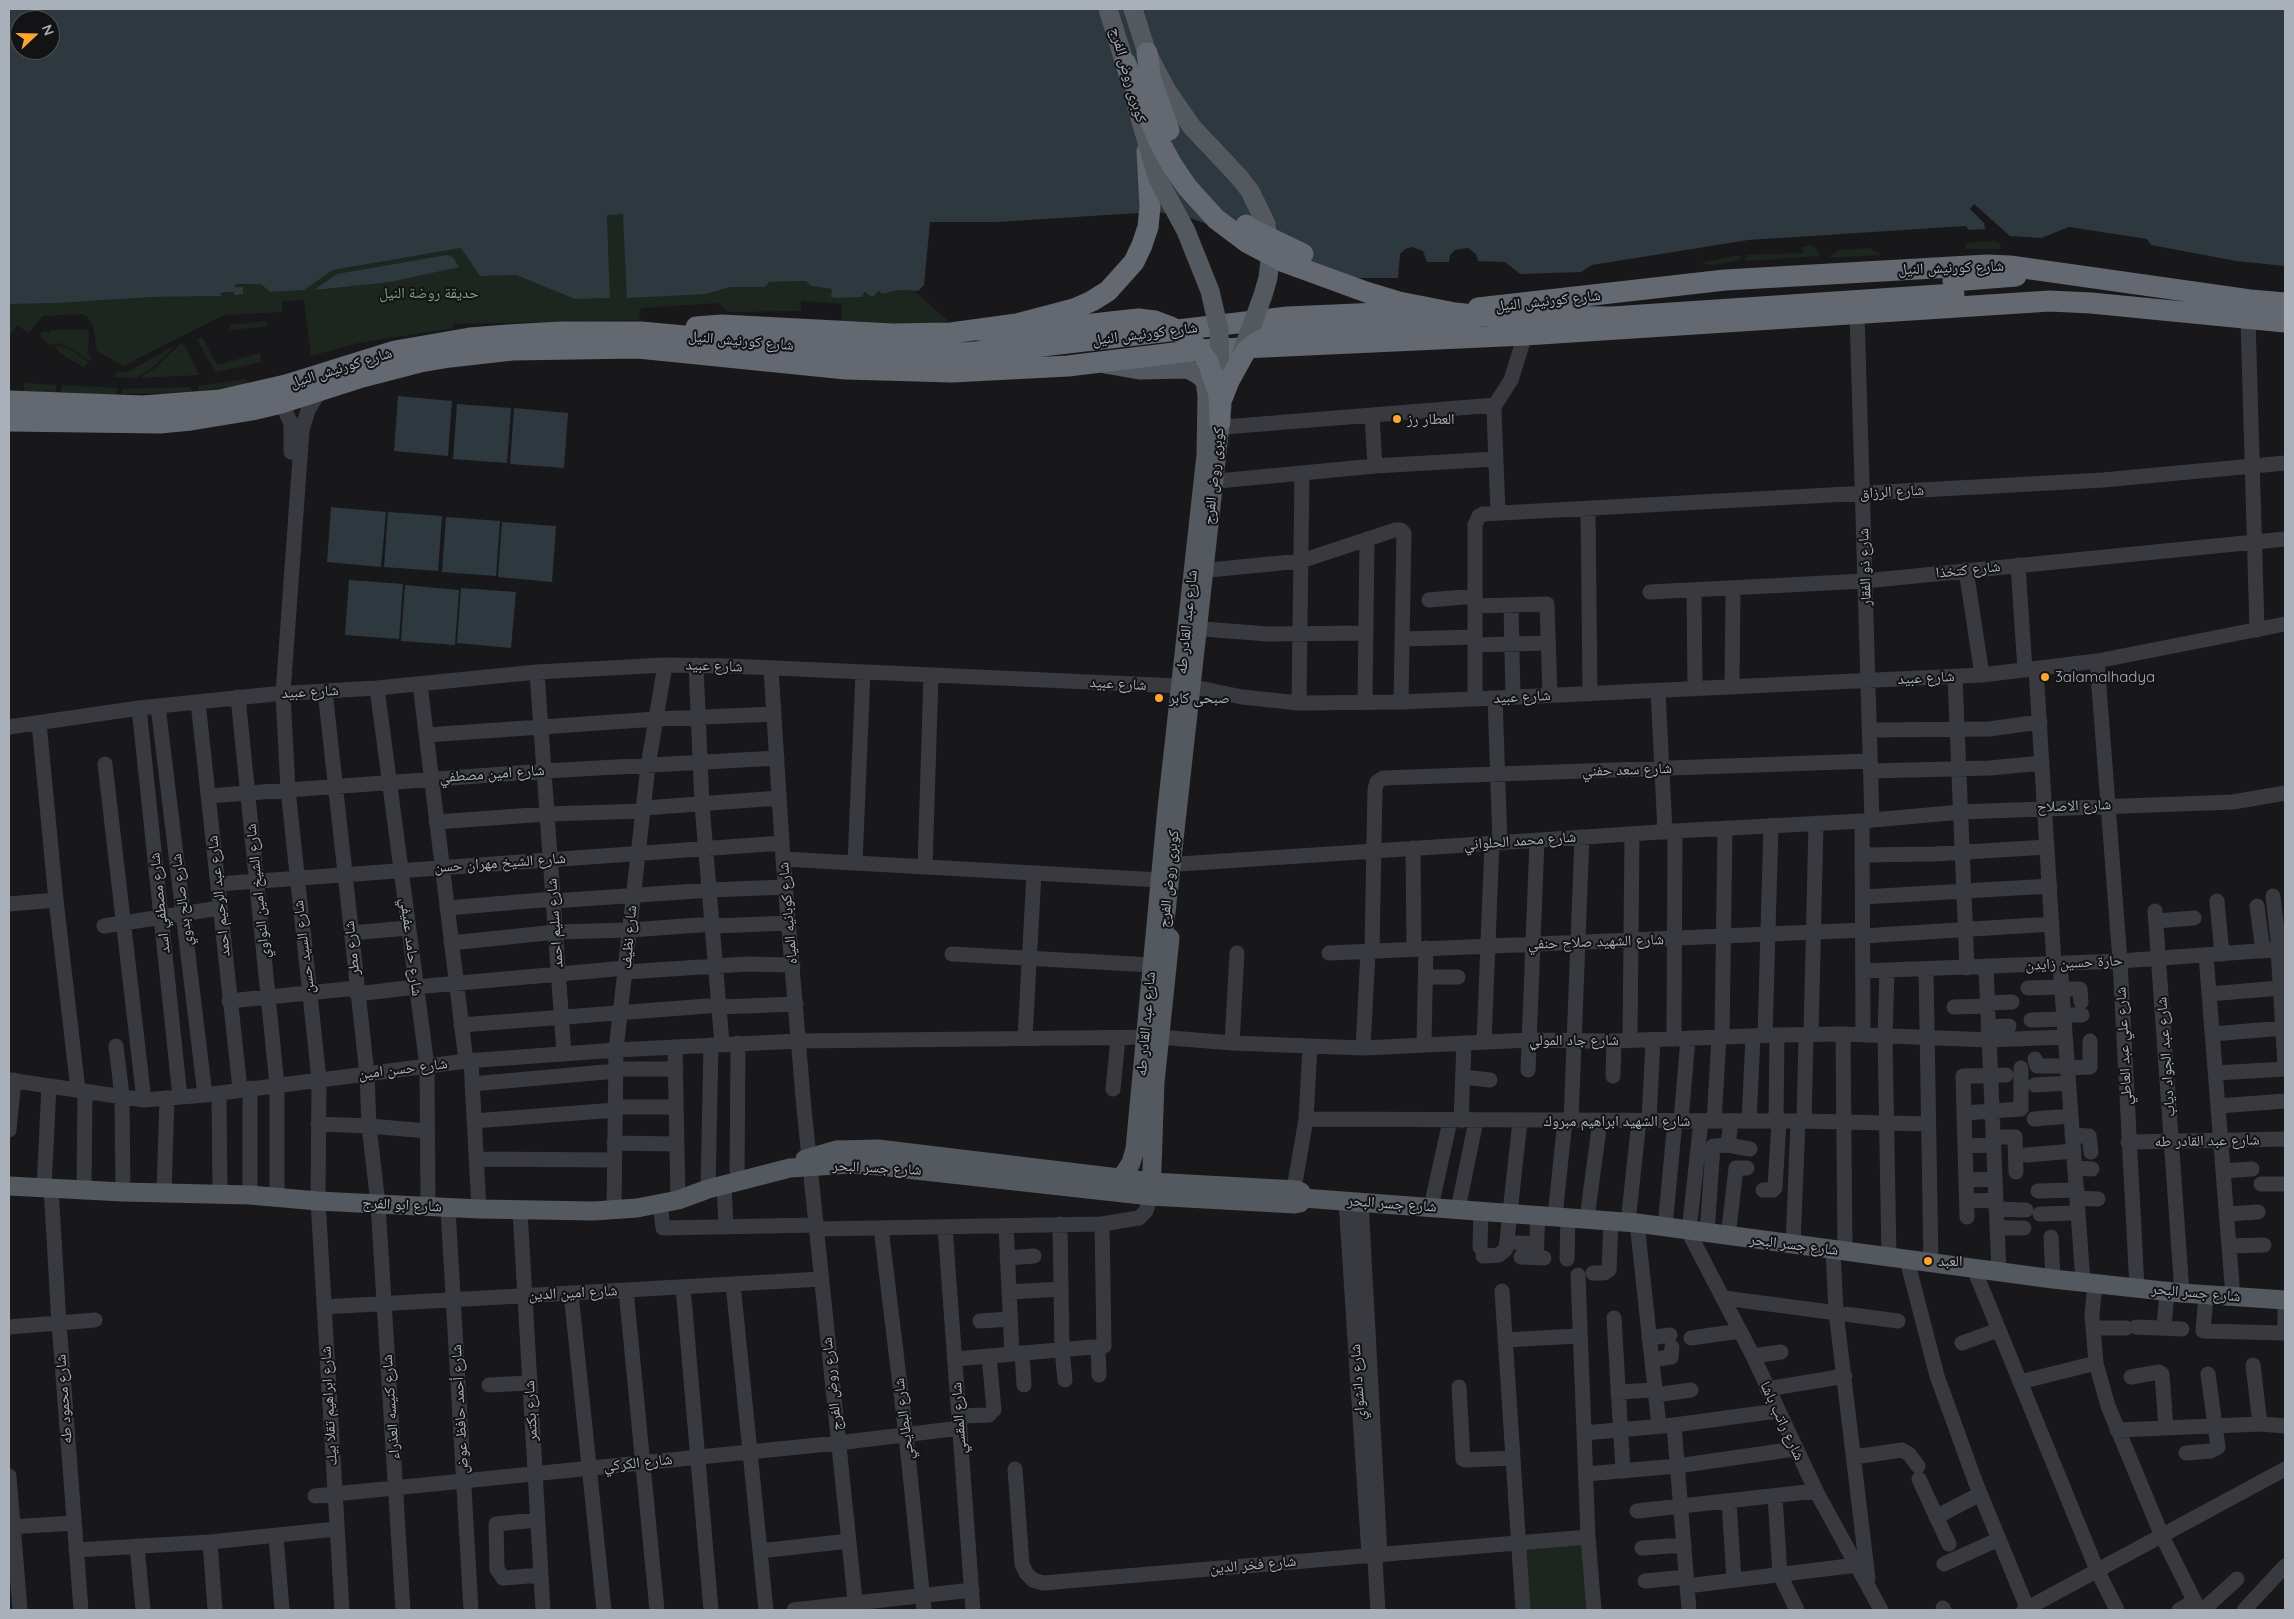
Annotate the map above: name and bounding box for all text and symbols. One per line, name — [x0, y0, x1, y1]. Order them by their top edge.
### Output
north arrow — [10, 10, 60, 60]
text: N — [38, 22, 58, 38]
street label: كوبرى روض الفرج — [1106, 25, 1150, 125]
street label: شارع كورنيش النيل — [1898, 257, 2004, 279]
park label: حديقة روضة النيل — [379, 284, 479, 302]
street label: شارع كورنيش النيل — [1494, 287, 1602, 315]
street label: شارع كورنيش النيل — [1091, 319, 1199, 349]
street label: شارع كورنيش النيل — [687, 327, 795, 355]
street label: شارع كورنيش النيل — [288, 344, 394, 392]
place label: العطار رز — [1407, 410, 1455, 428]
marker: العطار رز — [1391, 413, 1403, 425]
street label: كوبرى روض الفرج — [1200, 426, 1228, 526]
street label: شارع الرزاق — [1859, 481, 1925, 503]
street label: شارع ذو الفقار — [1855, 528, 1875, 606]
street label: شارع كتخذا — [1935, 558, 2001, 582]
street label: شارع عبد القادر طه — [1173, 569, 1201, 675]
street label: شارع عبيد — [685, 656, 743, 676]
street label: شارع عبيد — [1897, 668, 1955, 688]
place label: 3alamalhadya — [2055, 668, 2155, 686]
marker: 3alamalhadya — [2039, 671, 2051, 683]
street label: شارع عبيد — [1089, 674, 1147, 694]
street label: شارع عبيد — [281, 682, 339, 702]
street label: شارع عبيد — [1493, 687, 1551, 707]
place label: صبحى كابر — [1169, 689, 1230, 707]
marker: صبحى كابر — [1153, 692, 1165, 704]
street label: شارع سعد حفني — [1582, 759, 1672, 781]
street label: شارع امين مصطفي — [439, 761, 545, 787]
street label: شارع الاصلاح — [2036, 796, 2112, 816]
street label: شارع الشيخ امين النواوي — [242, 823, 274, 959]
street label: شارع محمد الحلواني — [1463, 828, 1577, 854]
street label: كوبرى روض الفرج — [1155, 829, 1183, 929]
street label: شارع عبد الرحيم احمد — [204, 834, 234, 958]
street label: شارع الشيخ مهران حسن — [433, 849, 567, 877]
street label: شارع مصطفي اسد — [146, 852, 174, 954]
street label: شارع صالح بدوي — [167, 853, 197, 947]
street label: شارع كوبانيه المياه — [775, 861, 801, 965]
street label: شارع سليم احمد — [543, 877, 567, 969]
street label: شارع حامد عفيفي — [396, 897, 426, 997]
street label: شارع السيد حسن — [289, 899, 319, 995]
street label: شارع نظيف — [617, 904, 641, 970]
street label: شارع مطر — [340, 920, 364, 976]
street label: شارع الشهيد صلاح حنفي — [1528, 931, 1664, 953]
street label: حارة حسين زايدن — [2025, 951, 2123, 975]
street label: شارع عبد القادر طه — [1132, 971, 1160, 1077]
street label: شارع علي عبد العاطي — [2112, 986, 2136, 1106]
street label: شارع عبد الجواد دياب — [2153, 996, 2179, 1118]
street label: شارع جاد المولي — [1529, 1031, 1619, 1049]
street label: شارع حسن امين — [357, 1055, 449, 1083]
street label: شارع الشهيد ابراهيم مبروك — [1544, 1112, 1690, 1130]
street label: شارع عبد القادر طه — [2154, 1131, 2260, 1151]
street label: شارع جسر البحر — [832, 1157, 922, 1179]
street label: شارع جسر البحر — [1347, 1192, 1437, 1216]
street label: شارع ابو الفرج — [362, 1194, 442, 1216]
street label: شارع جسر البحر — [1749, 1231, 1839, 1259]
place label: العبد — [1938, 1252, 1962, 1270]
marker: العبد — [1922, 1255, 1934, 1267]
street label: شارع جسر البحر — [2151, 1280, 2241, 1306]
street label: شارع امين الدين — [528, 1282, 618, 1304]
street label: شارع روض الفرج — [818, 1336, 846, 1432]
street label: شارع دانشواي — [1346, 1343, 1370, 1421]
street label: شارع أحمد حافظ عوض — [448, 1344, 472, 1474]
street label: شارع ابراهيم تقلا بيك — [317, 1346, 341, 1466]
street label: شارع محمود طه — [52, 1354, 76, 1444]
street label: شارع كنيسه العذراء — [378, 1354, 404, 1460]
street label: شارع البطايحي — [890, 1377, 918, 1461]
street label: شارع راتب باشا — [1756, 1379, 1808, 1463]
street label: شارع بكتمر — [520, 1380, 542, 1442]
street label: شارع المقسي — [948, 1382, 970, 1454]
street label: شارع الكركي — [603, 1450, 673, 1476]
street label: شارع فخر الدين — [1209, 1552, 1297, 1578]

